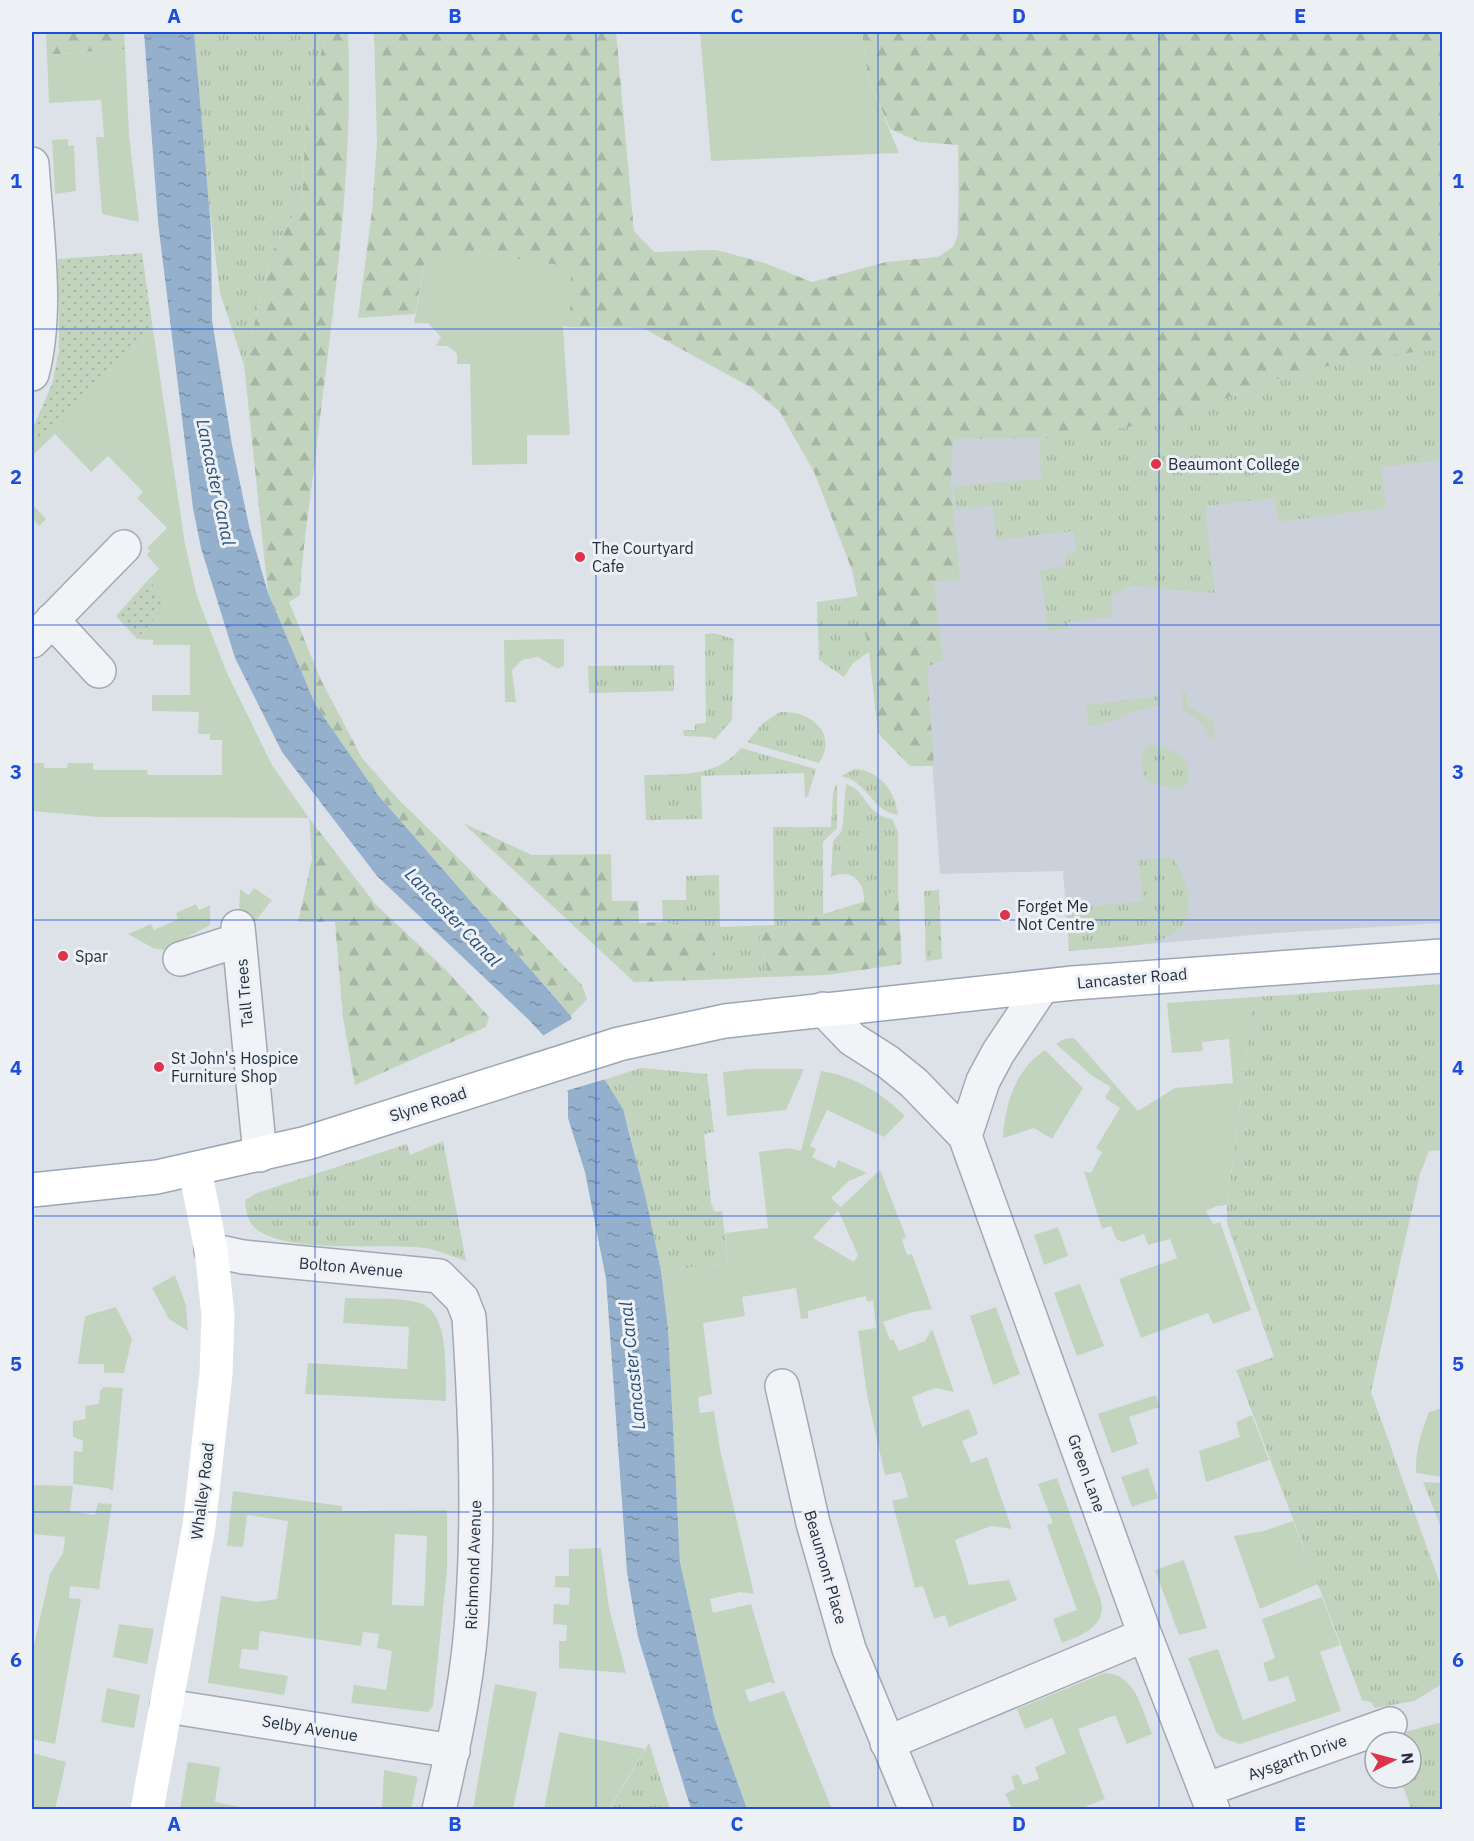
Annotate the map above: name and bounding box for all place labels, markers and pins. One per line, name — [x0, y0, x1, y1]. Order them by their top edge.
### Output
place label: Beaumont College — [1168, 454, 1300, 474]
marker: Beaumont College — [1149, 457, 1163, 471]
place label: The Courtyard Cafe — [592, 538, 694, 576]
marker: The Courtyard Cafe — [573, 550, 587, 564]
place label: Forget Me Not Centre — [1017, 896, 1095, 934]
marker: Forget Me Not Centre — [998, 908, 1012, 922]
place label: Spar — [75, 946, 108, 966]
marker: Spar — [56, 949, 70, 963]
place label: St John's Hospice Furniture Shop — [171, 1048, 298, 1086]
marker: St John's Hospice Furniture Shop — [152, 1060, 166, 1074]

